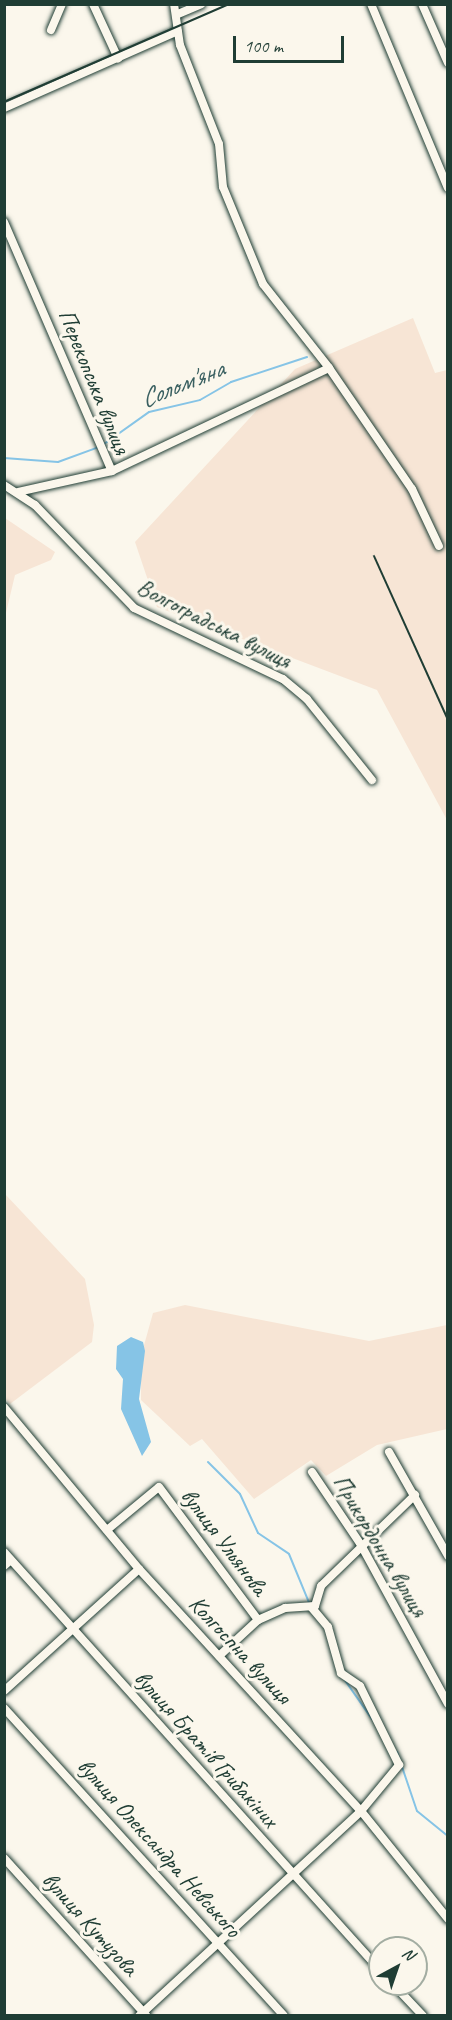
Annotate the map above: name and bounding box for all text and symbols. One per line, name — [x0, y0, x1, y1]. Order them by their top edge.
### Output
scale bar — [236, 24, 347, 62]
text: 100 m — [244, 35, 283, 57]
street label: Перекопська вулиця — [52, 305, 136, 459]
water label: Солом'яна — [136, 353, 228, 415]
street label: Волгоградська вулиця — [132, 573, 296, 675]
street label: Прикордонна вулиця — [326, 1469, 434, 1623]
street label: вулиця Ульянова — [174, 1483, 274, 1601]
street label: Колгоспна вулиця — [183, 1590, 297, 1710]
street label: вулиця Братів Грибакіних — [128, 1665, 284, 1833]
street label: вулиця Олександра Невського — [71, 1752, 247, 1944]
street label: вулиця Кутузова — [36, 1866, 144, 1982]
north arrow — [368, 1936, 428, 1996]
text: N — [398, 1943, 419, 1965]

